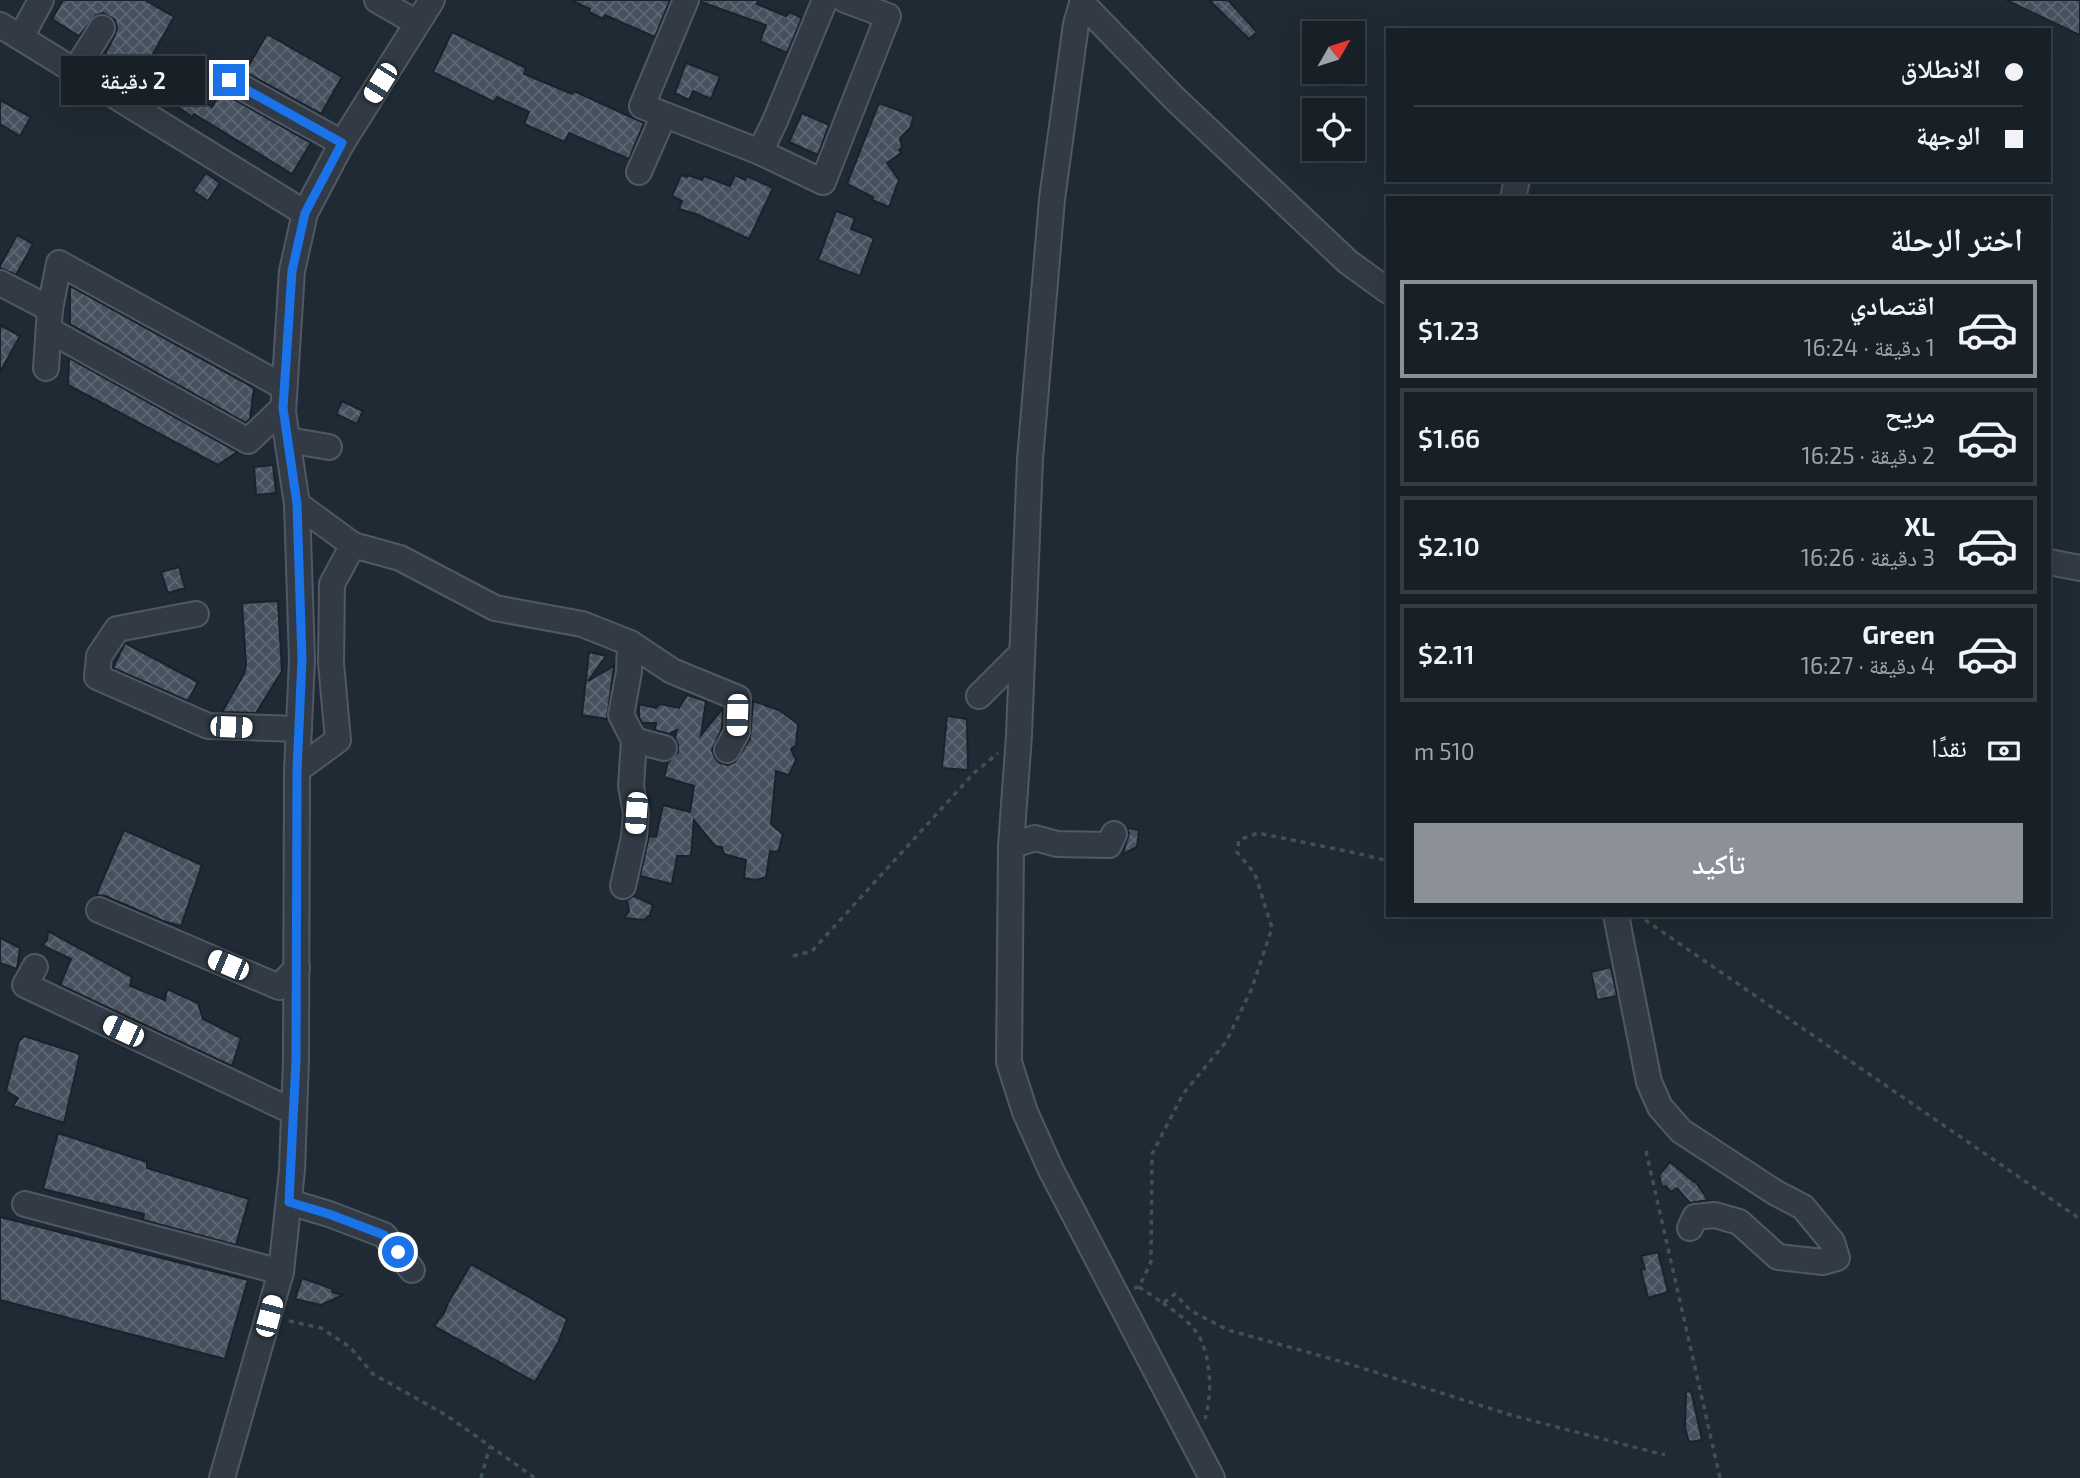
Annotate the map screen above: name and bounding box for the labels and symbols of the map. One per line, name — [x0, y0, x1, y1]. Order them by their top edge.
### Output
north arrow — [1302, 21, 1365, 84]
callout: 2 دقيقة — [61, 56, 204, 104]
car — [360, 60, 401, 106]
route end — [213, 64, 245, 96]
car — [726, 694, 749, 736]
car — [210, 716, 253, 738]
car — [625, 791, 648, 835]
car — [205, 947, 252, 983]
car — [100, 1013, 147, 1049]
route start — [382, 1236, 414, 1268]
car — [254, 1293, 285, 1339]

